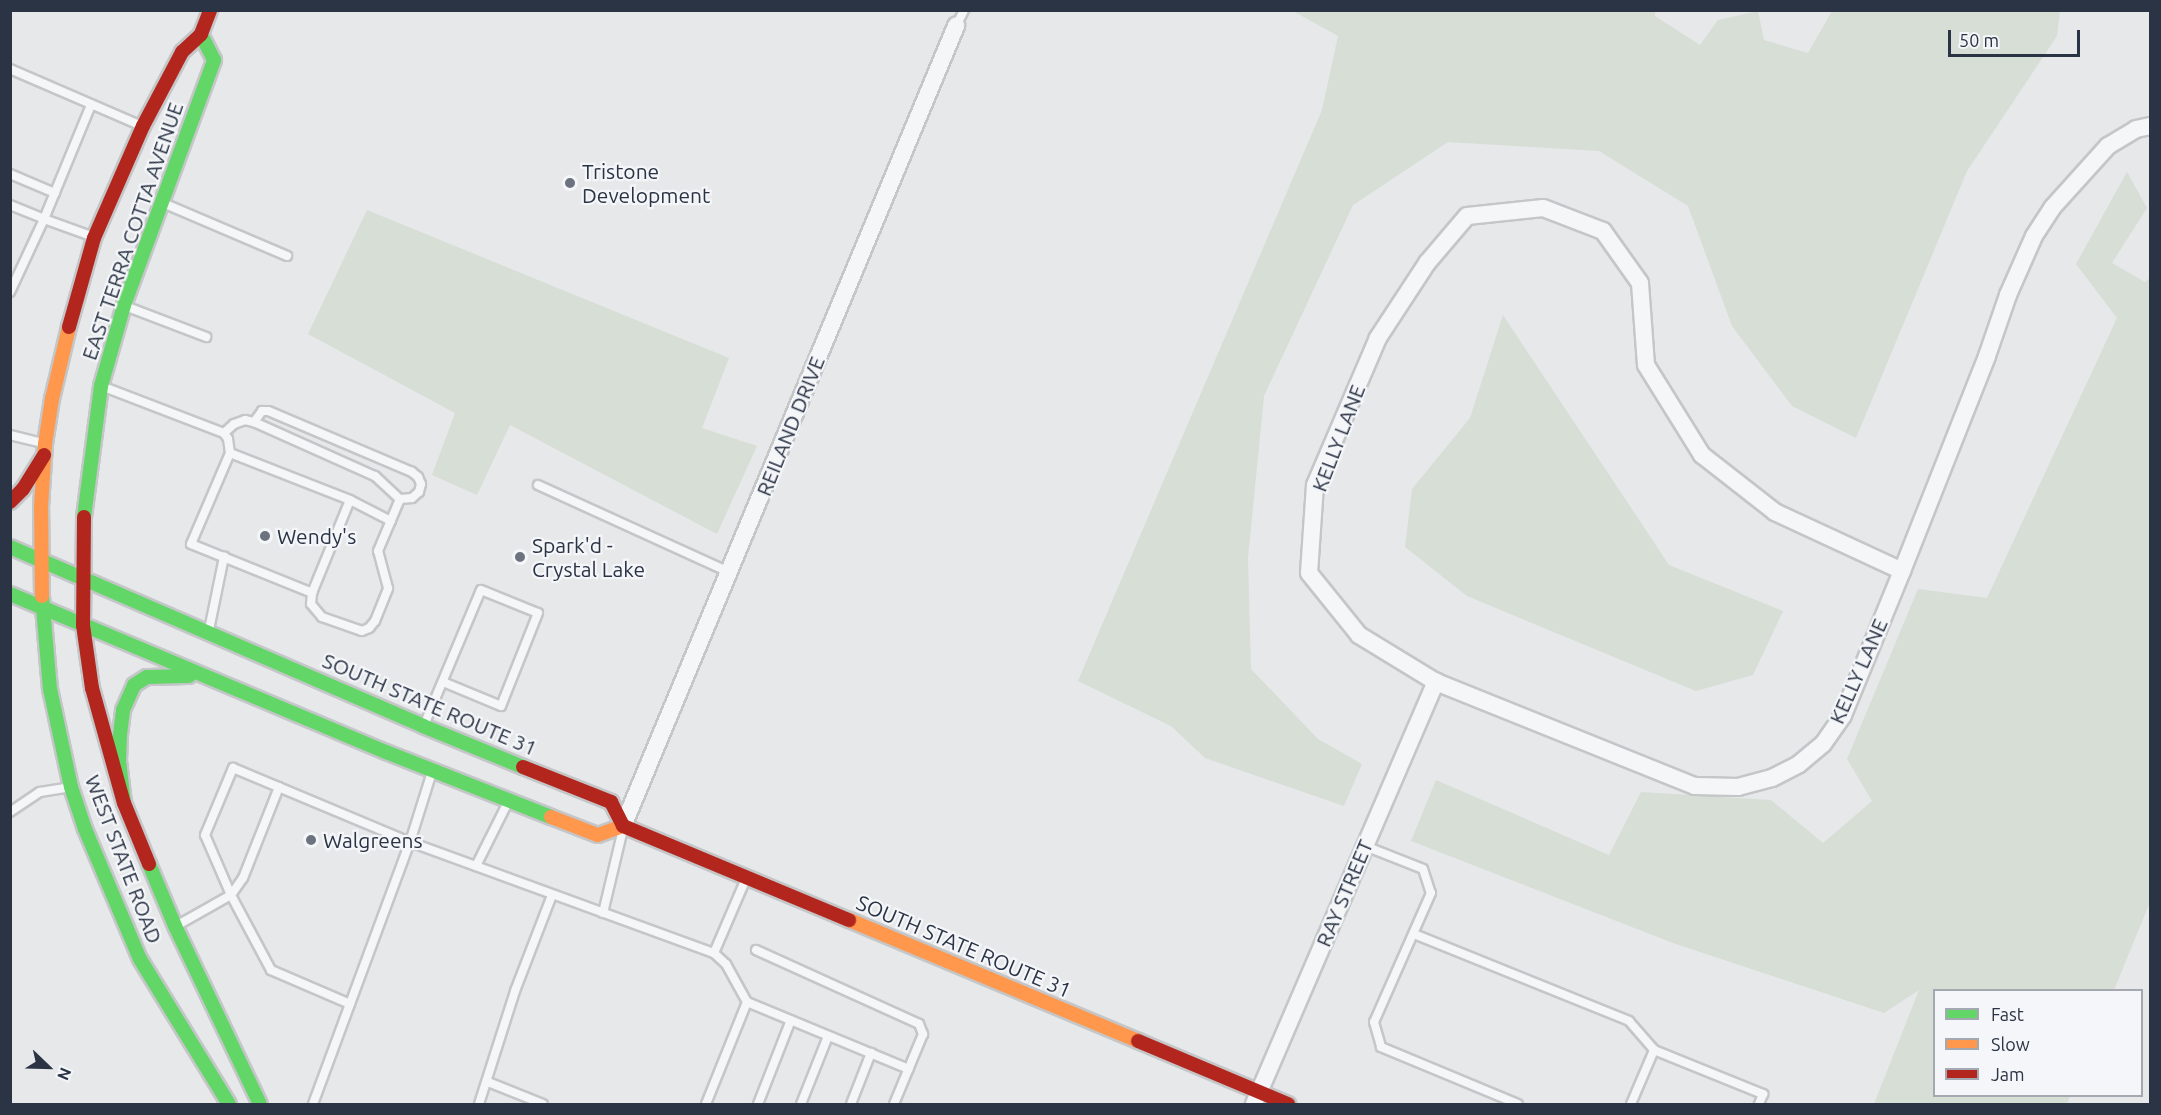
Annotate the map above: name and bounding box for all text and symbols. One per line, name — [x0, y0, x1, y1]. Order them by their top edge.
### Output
scale bar — [1951, 18, 2083, 56]
text: 50 m — [1959, 30, 1999, 50]
street label: EAST TERRA COTTA AVENUE — [76, 99, 188, 363]
place label: Tristone Development — [582, 158, 710, 208]
marker: Tristone Development — [563, 176, 577, 190]
street label: REILAND DRIVE — [751, 353, 829, 499]
street label: KELLY LANE — [1306, 381, 1370, 495]
place label: Wendy's — [277, 523, 356, 549]
marker: Wendy's — [258, 529, 272, 543]
place label: Spark'd - Crystal Lake — [532, 532, 645, 582]
marker: Spark'd - Crystal Lake — [513, 550, 527, 564]
street label: KELLY LANE — [1824, 614, 1892, 728]
street label: SOUTH STATE ROUTE 31 — [319, 647, 541, 761]
street label: WEST STATE ROAD — [80, 771, 168, 947]
place label: Walgreens — [323, 827, 423, 853]
marker: Walgreens — [304, 833, 318, 847]
street label: RAY STREET — [1310, 836, 1378, 950]
street label: SOUTH STATE ROUTE 31 — [853, 889, 1075, 1003]
legend — [1933, 989, 2143, 1097]
text: Fast — [1991, 1004, 2024, 1024]
text: Slow — [1991, 1034, 2030, 1054]
north arrow — [18, 1037, 78, 1097]
text: Jam — [1991, 1064, 2025, 1084]
text: N — [54, 1065, 75, 1083]

